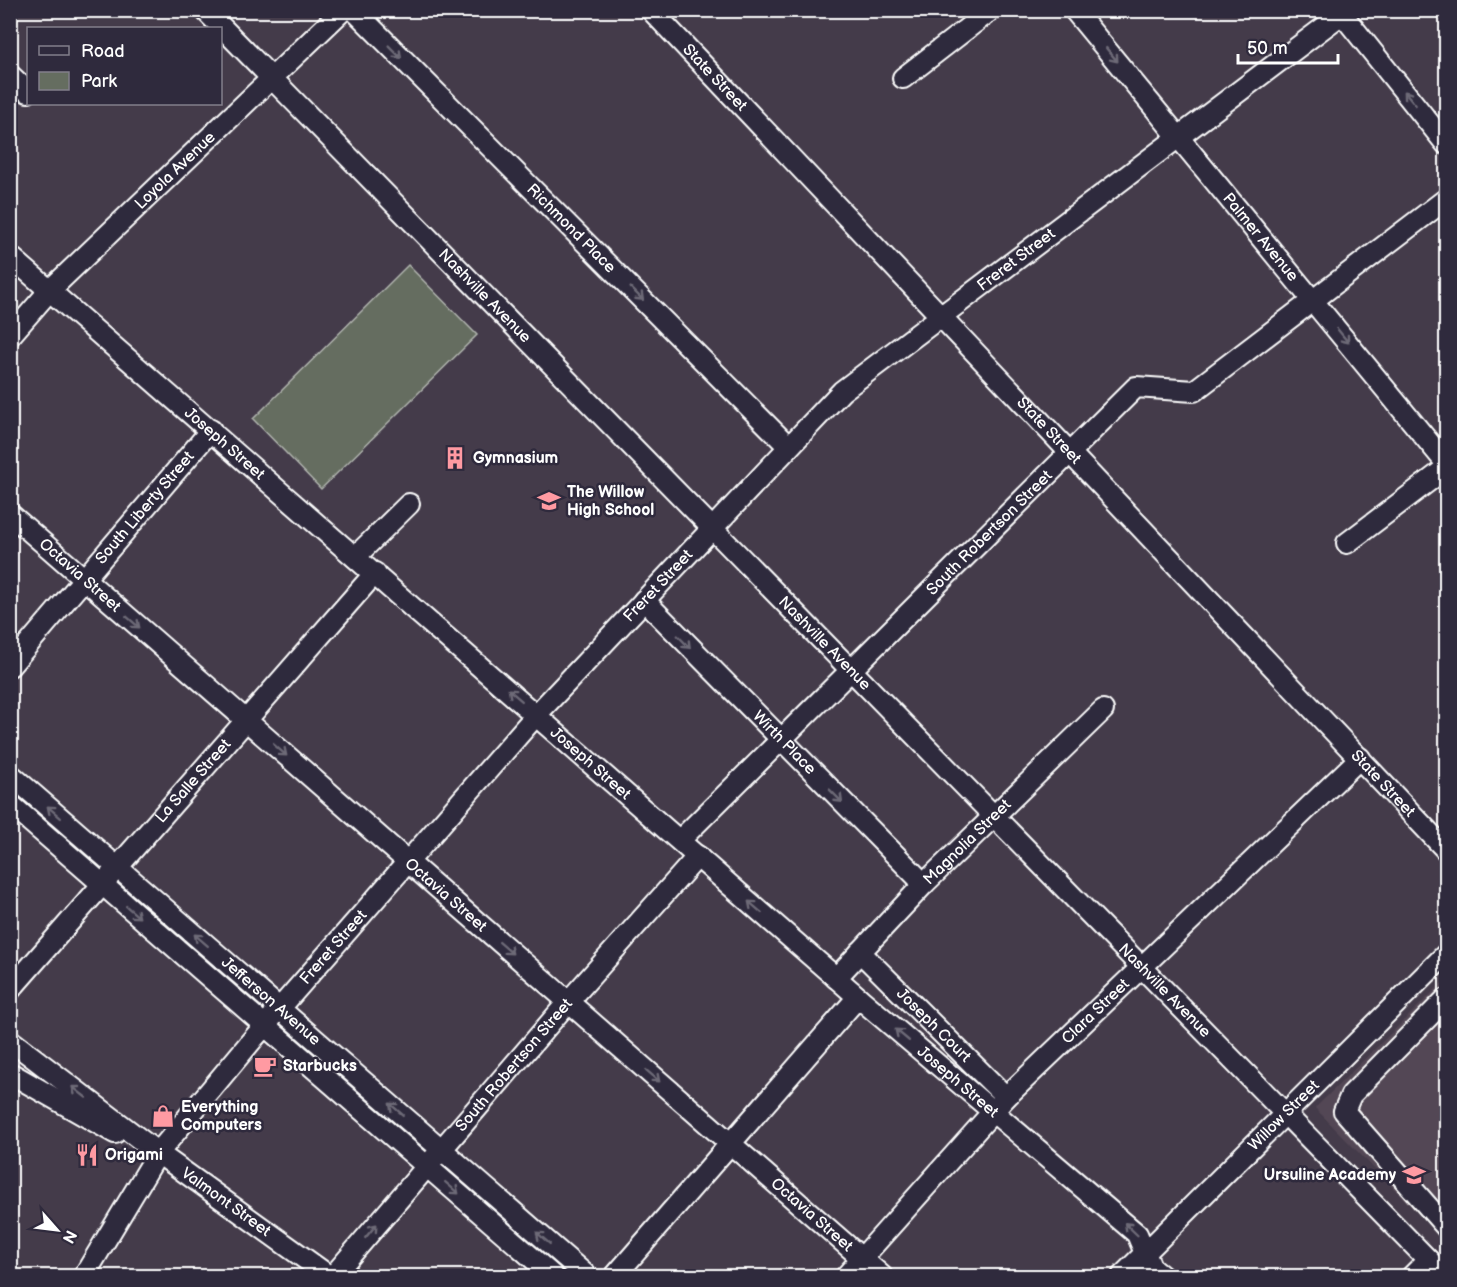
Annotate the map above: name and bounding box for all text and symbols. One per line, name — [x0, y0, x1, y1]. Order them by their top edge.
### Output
legend — [27, 27, 222, 105]
scale bar — [1238, 27, 1338, 65]
text: 50 m — [1247, 38, 1288, 59]
street label: State Street — [679, 40, 751, 115]
text: Road — [81, 41, 125, 62]
one-way arrow — [388, 44, 403, 59]
one-way arrow — [1105, 47, 1119, 62]
text: Park — [81, 71, 117, 92]
one-way arrow — [1403, 90, 1416, 106]
street label: Loyola Avenue — [131, 127, 220, 213]
street label: Richmond Place — [523, 180, 620, 277]
street label: Palmer Avenue — [1219, 189, 1303, 286]
street label: Freret Street — [974, 224, 1059, 295]
street label: Nashville Avenue — [435, 245, 535, 347]
one-way arrow — [629, 287, 644, 302]
one-way arrow — [1336, 328, 1349, 344]
street label: State Street — [1013, 393, 1085, 468]
street label: Joseph Street — [180, 403, 269, 484]
building icon: Gymnasium — [442, 445, 468, 471]
street label: South Liberty Street — [92, 447, 198, 568]
place label: Gymnasium — [473, 449, 558, 468]
street label: South Robertson Street — [923, 466, 1056, 599]
place label: The Willow High School — [567, 483, 654, 520]
school or university icon: The Willow High School — [536, 488, 562, 514]
street label: Octavia Street — [35, 534, 125, 616]
street label: Freret Street — [620, 546, 697, 626]
street label: Nashville Avenue — [775, 592, 875, 695]
one-way arrow — [125, 615, 140, 629]
one-way arrow — [677, 634, 692, 649]
one-way arrow — [507, 688, 522, 702]
street label: Wirth Place — [749, 706, 820, 779]
street label: Joseph Street — [546, 723, 635, 804]
street label: La Salle Street — [151, 735, 235, 827]
one-way arrow — [272, 743, 287, 757]
street label: State Street — [1347, 746, 1419, 821]
one-way arrow — [829, 788, 843, 803]
street label: Magnolia Street — [919, 795, 1015, 889]
one-way arrow — [47, 805, 62, 819]
street label: Octavia Street — [401, 854, 491, 936]
one-way arrow — [748, 900, 763, 914]
one-way arrow — [125, 905, 140, 919]
street label: Freret Street — [296, 906, 371, 988]
one-way arrow — [194, 933, 209, 947]
street label: Nashville Avenue — [1114, 940, 1215, 1042]
one-way arrow — [498, 941, 513, 955]
street label: Jefferson Avenue — [218, 953, 325, 1050]
street label: Clara Street — [1058, 974, 1133, 1048]
street label: Joseph Court — [893, 984, 975, 1066]
street label: South Robertson Street — [452, 994, 576, 1135]
one-way arrow — [895, 1028, 910, 1042]
street label: Joseph Street — [913, 1042, 1002, 1122]
cafe icon: Starbucks — [252, 1053, 278, 1079]
place label: Starbucks — [283, 1057, 357, 1076]
one-way arrow — [645, 1069, 660, 1083]
street label: Willow Street — [1244, 1076, 1323, 1155]
one-way arrow — [71, 1086, 87, 1099]
place label: Everything Computers — [181, 1098, 262, 1135]
shop icon: Everything Computers — [150, 1103, 176, 1129]
one-way arrow — [388, 1103, 404, 1116]
restaurant icon: Origami — [74, 1142, 100, 1168]
place label: Origami — [105, 1146, 163, 1165]
school or university icon: Ursuline Academy — [1401, 1162, 1427, 1188]
street label: Valmont Street — [178, 1163, 274, 1241]
place label: Ursuline Academy — [1264, 1166, 1397, 1185]
street label: Octavia Street — [767, 1174, 857, 1256]
one-way arrow — [444, 1181, 459, 1195]
north arrow — [27, 1200, 87, 1260]
one-way arrow — [1123, 1222, 1138, 1236]
one-way arrow — [364, 1223, 377, 1239]
text: N — [58, 1227, 80, 1246]
one-way arrow — [535, 1231, 550, 1245]

